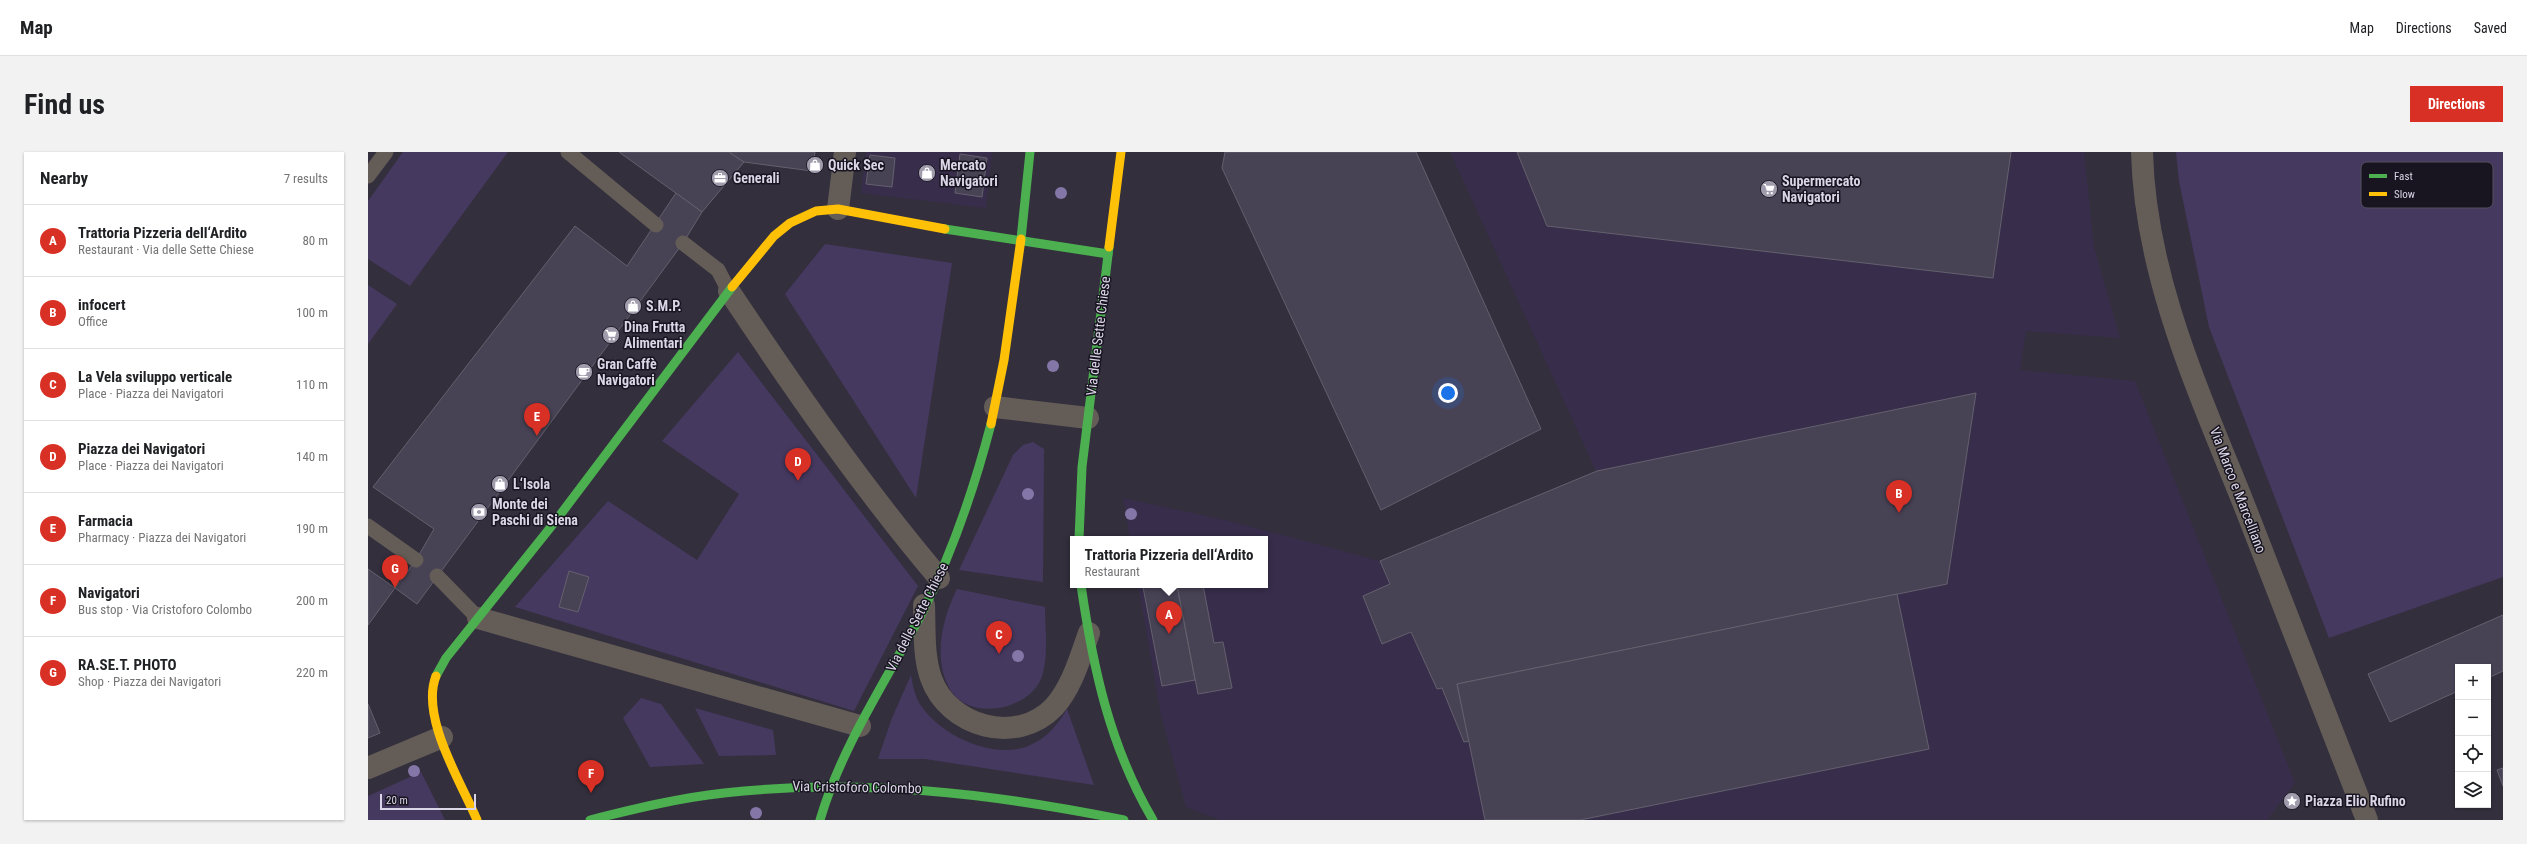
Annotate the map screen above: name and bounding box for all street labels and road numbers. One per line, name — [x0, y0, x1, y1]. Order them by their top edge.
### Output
street label: Via delle Sette Chiese — [1083, 275, 1113, 397]
street label: Via Marco e Marcelliano — [2207, 425, 2269, 555]
street label: Via delle Sette Chiese — [883, 560, 952, 674]
street label: Via Cristoforo Colombo — [792, 778, 922, 796]

